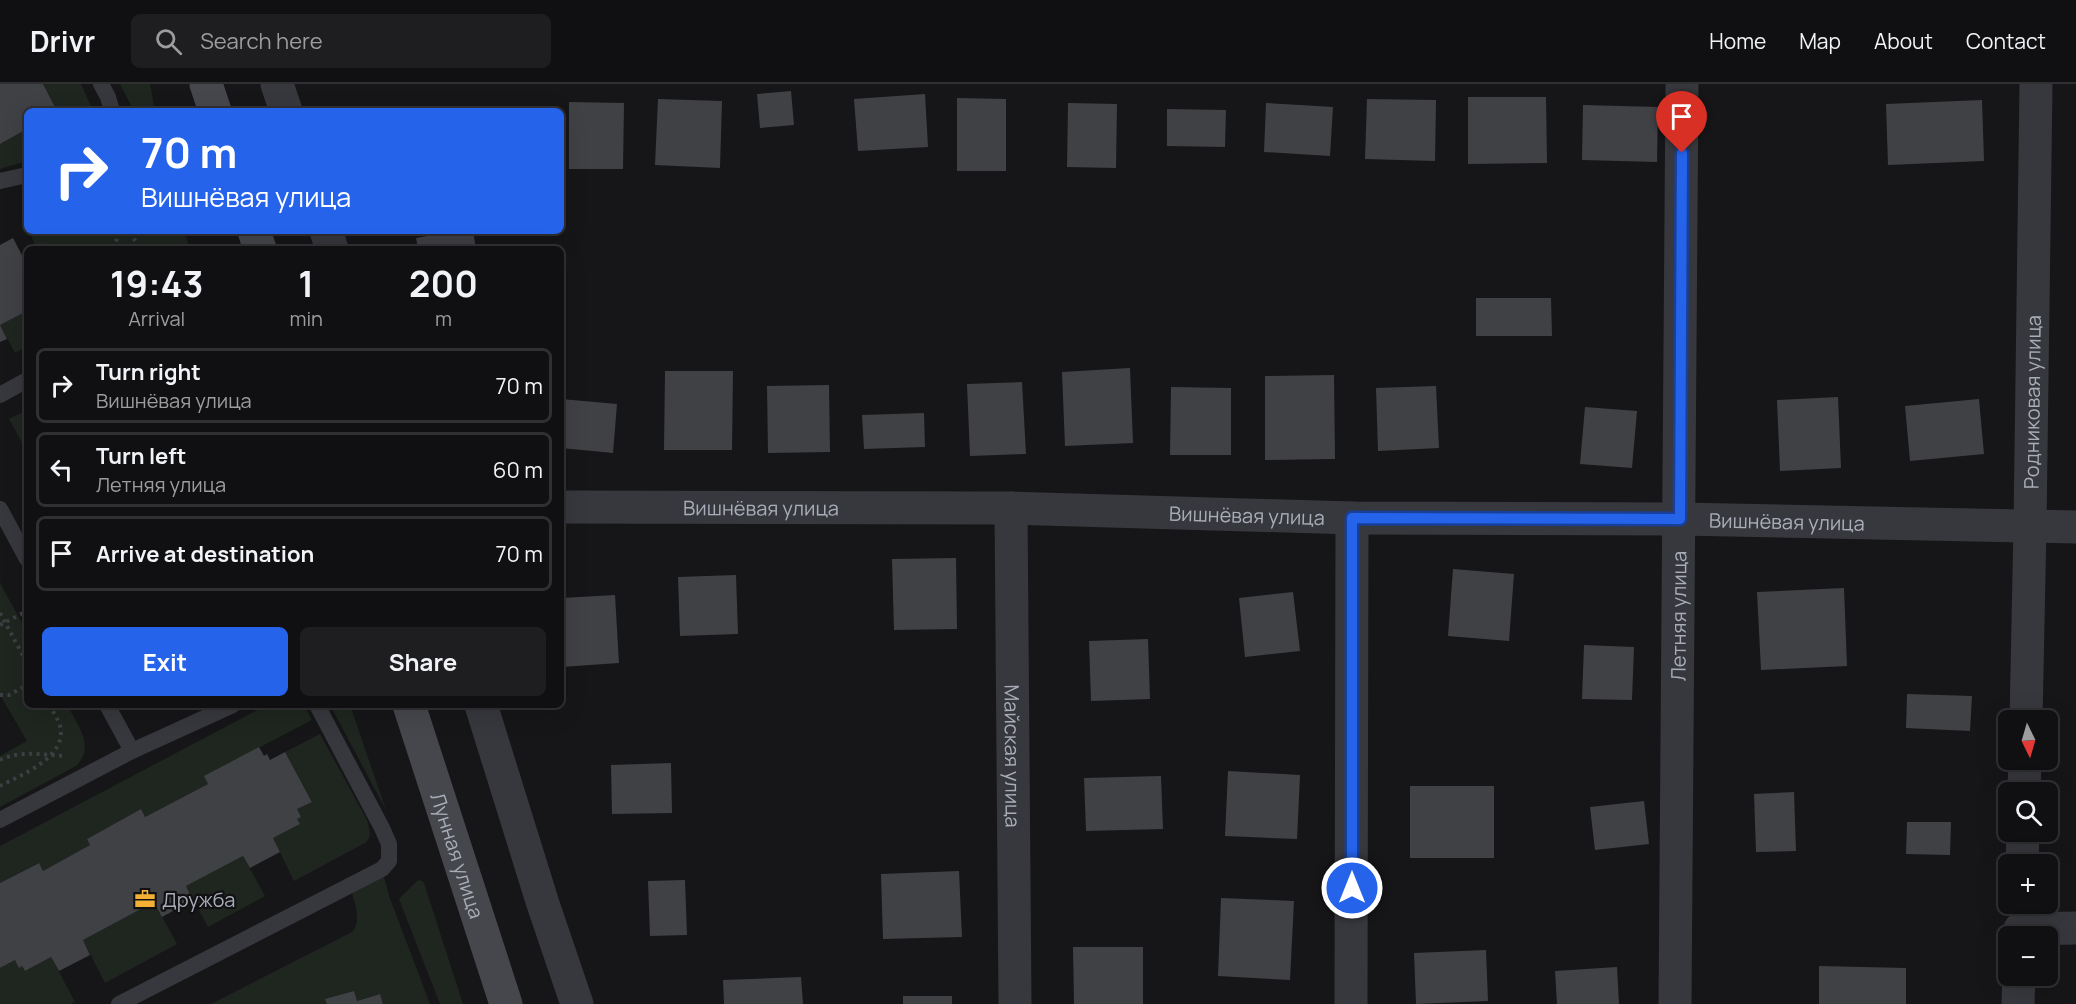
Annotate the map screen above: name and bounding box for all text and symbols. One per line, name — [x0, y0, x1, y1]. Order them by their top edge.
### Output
search box — [131, 14, 551, 68]
text: Drivr — [30, 22, 95, 60]
icon: search — [152, 25, 185, 58]
text: Search here — [200, 26, 323, 56]
text: Home — [1709, 27, 1766, 55]
text: Map — [1799, 27, 1841, 55]
text: About — [1874, 27, 1933, 55]
text: Contact — [1966, 27, 2046, 55]
pin — [1656, 91, 1707, 153]
icon: arrive — [1665, 100, 1698, 133]
text: 70 m — [141, 123, 237, 181]
icon: right — [42, 132, 120, 210]
text: Вишнёвая улица — [141, 178, 351, 215]
text: 19:43 — [110, 259, 203, 308]
text: 1 — [298, 259, 314, 308]
text: 200 — [409, 259, 478, 308]
text: Arrival — [128, 305, 185, 332]
text: min — [289, 305, 323, 332]
text: m — [435, 305, 452, 332]
street label: Родниковая улица — [2017, 315, 2046, 489]
text: Turn right — [96, 357, 201, 387]
icon: right — [45, 369, 78, 402]
text: 70 m — [495, 371, 543, 401]
text: Вишнёвая улица — [96, 387, 252, 414]
text: Turn left — [96, 441, 186, 471]
icon: left — [45, 453, 78, 486]
text: 60 m — [493, 455, 543, 485]
text: Летняя улица — [96, 471, 226, 498]
street label: Вишнёвая улица — [683, 494, 839, 521]
street label: Вишнёвая улица — [1169, 499, 1325, 531]
street label: Вишнёвая улица — [1709, 506, 1865, 536]
icon: arrive — [45, 537, 78, 570]
text: Arrive at destination — [96, 539, 314, 569]
text: 70 m — [495, 539, 543, 569]
street label: Летняя улица — [1664, 551, 1692, 681]
button: Exit — [42, 627, 288, 696]
button: Share — [300, 627, 546, 696]
street label: Майская улица — [999, 684, 1027, 828]
north arrow — [1998, 710, 2058, 770]
map controls — [1998, 710, 2058, 986]
button: search — [1998, 782, 2058, 842]
street label: Лунная улица — [425, 789, 491, 922]
button: + — [1998, 854, 2058, 914]
position arrow — [1320, 856, 1384, 920]
place label: Дружба — [162, 886, 235, 913]
office icon: Дружба — [133, 887, 157, 911]
button: − — [1998, 926, 2058, 986]

